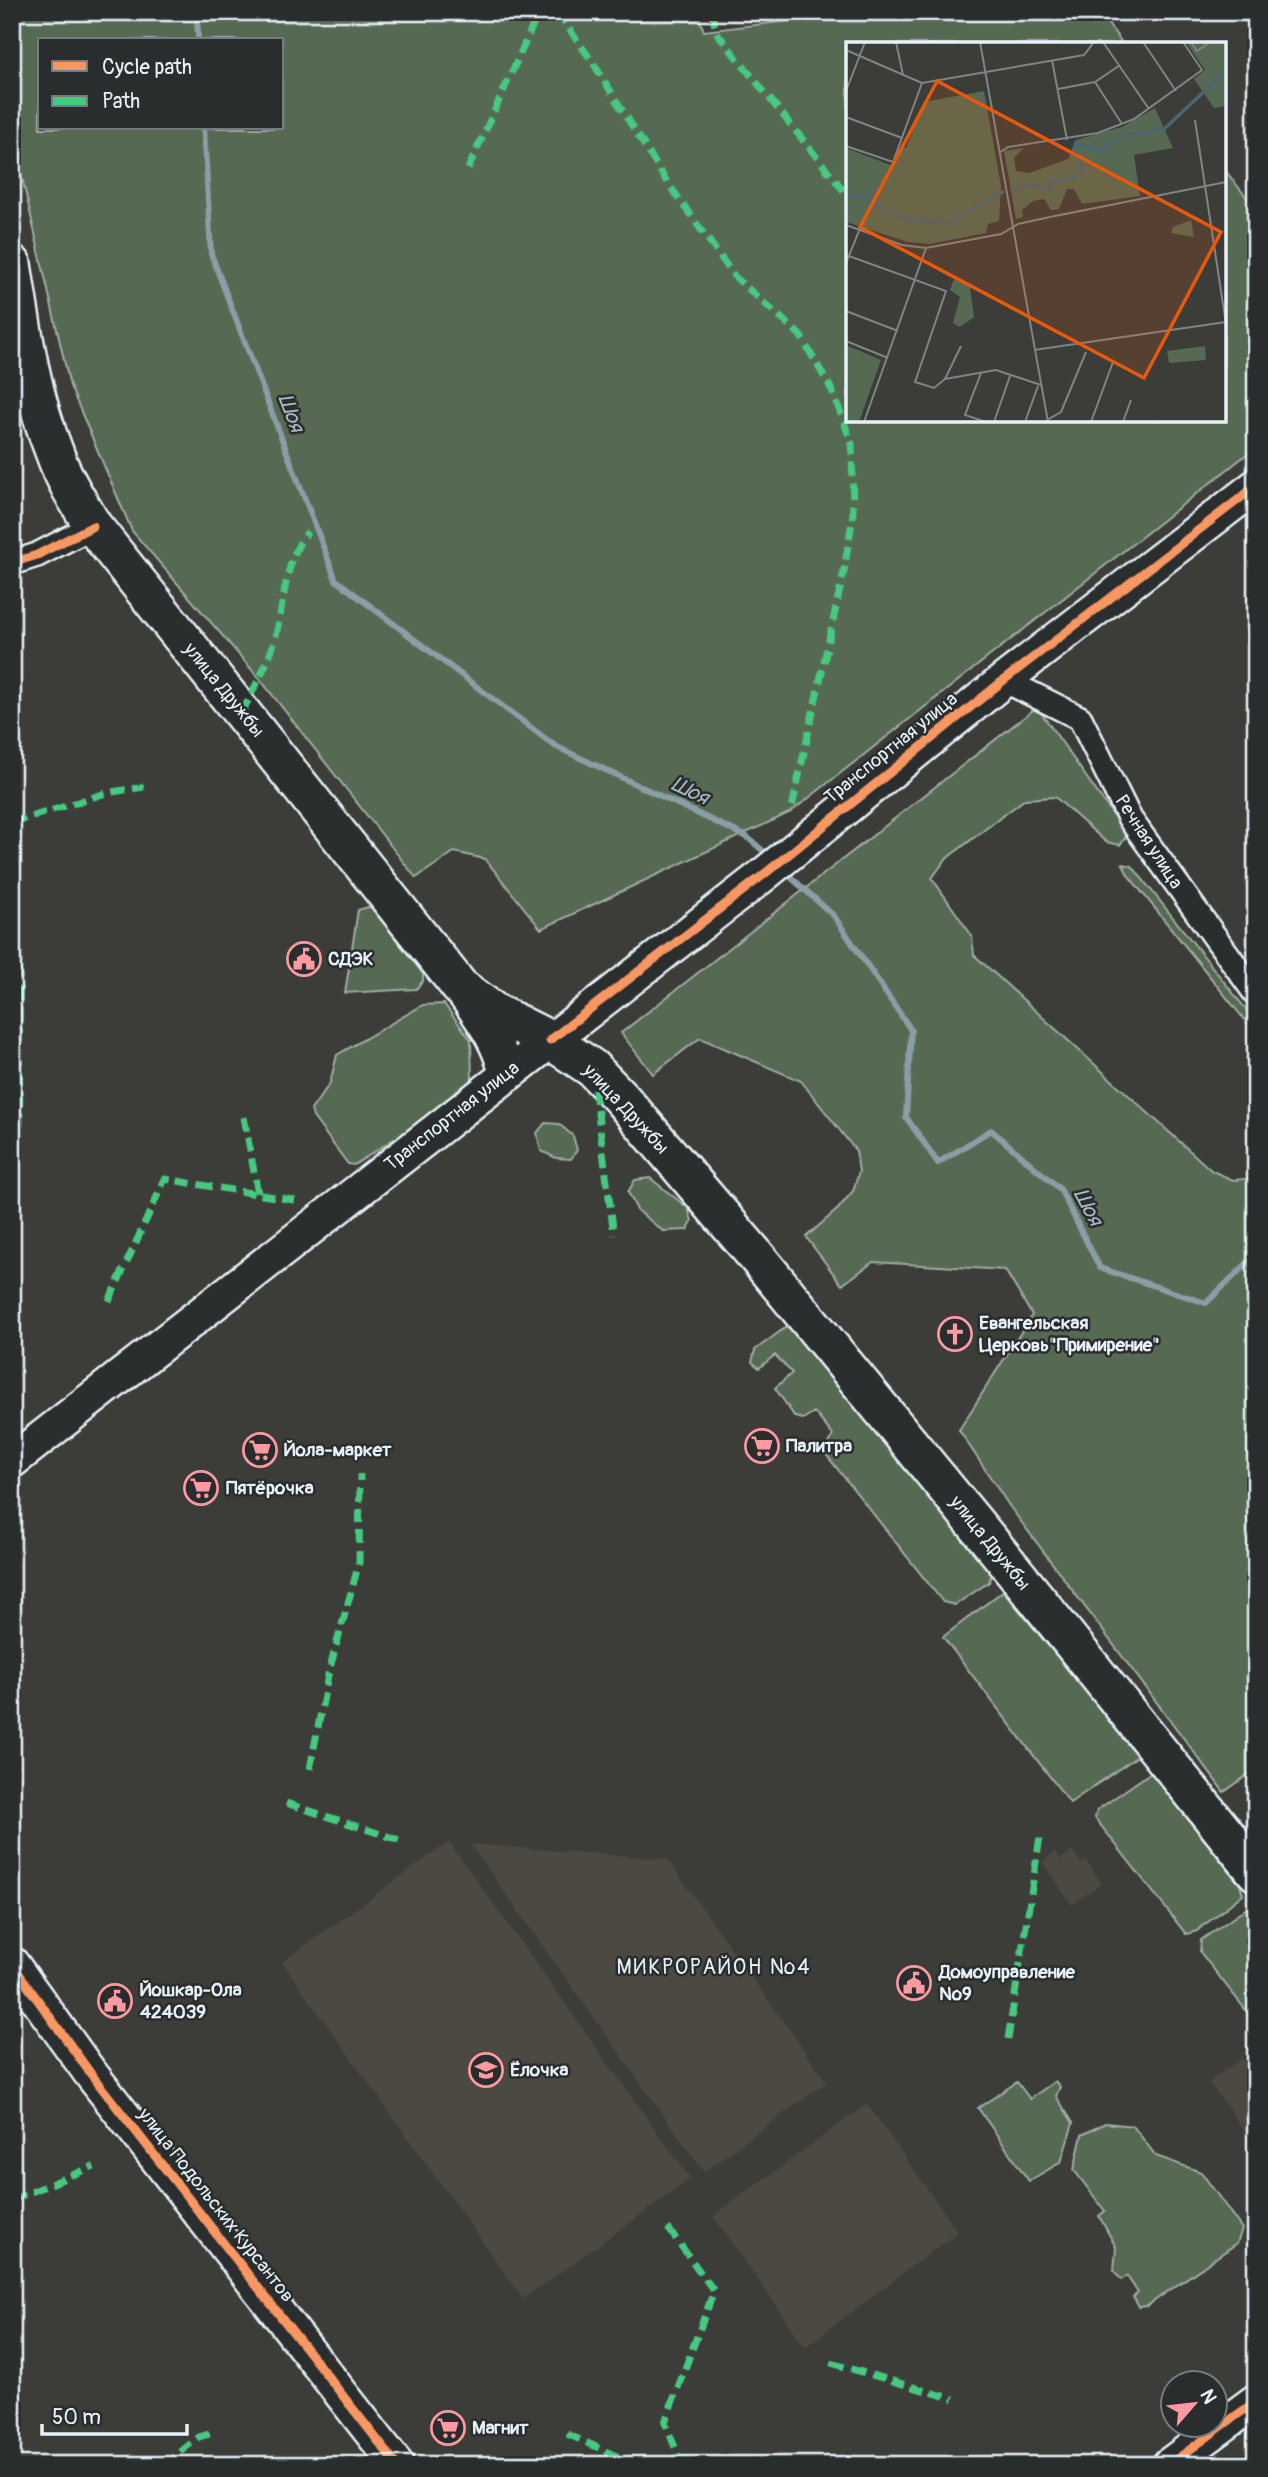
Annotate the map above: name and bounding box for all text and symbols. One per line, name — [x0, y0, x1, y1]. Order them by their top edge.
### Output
legend — [38, 38, 284, 130]
inset map — [846, 42, 1226, 422]
text: Cycle path — [102, 54, 192, 81]
text: Path — [102, 88, 140, 115]
water label: Шоя — [272, 390, 311, 438]
street label: улица Дружбы — [178, 637, 270, 742]
street label: Транспортная улица — [820, 687, 963, 809]
water label: Шоя — [667, 771, 715, 812]
street label: Речная улица — [1110, 791, 1188, 894]
public building icon: СДЭК — [285, 940, 323, 978]
place label: СДЭК — [328, 947, 374, 971]
street label: Транспортная улица — [380, 1056, 524, 1176]
street label: улица Дружбы — [577, 1058, 674, 1159]
water label: Шоя — [1067, 1184, 1110, 1232]
place label: Евангельская Церковь"Примирение" — [979, 1311, 1160, 1357]
church icon: Евангельская Церковь"Примирение" — [936, 1315, 974, 1353]
supermarket icon: Палитра — [743, 1427, 781, 1465]
supermarket icon: Йола-маркет — [241, 1431, 279, 1469]
place label: Палитра — [786, 1434, 852, 1458]
place label: Йола-маркет — [284, 1438, 392, 1462]
supermarket icon: Пятёрочка — [182, 1469, 220, 1507]
place label: Пятёрочка — [226, 1476, 314, 1500]
street label: улица Дружбы — [944, 1490, 1036, 1595]
district label: МИКРОРАЙОН №4 — [616, 1954, 812, 1981]
place label: Домоуправление №9 — [938, 1960, 1076, 2006]
public building icon: Домоуправление №9 — [895, 1964, 933, 2002]
place label: Йошкар-Ола 424039 — [140, 1978, 242, 2024]
public building icon: Йошкар-Ола 424039 — [96, 1982, 134, 2020]
school or university icon: Ёлочка — [467, 2051, 505, 2089]
place label: Ёлочка — [510, 2058, 568, 2082]
street label: улица Подольских Курсантов — [132, 2102, 299, 2307]
north arrow — [1160, 2368, 1230, 2438]
text: N — [1195, 2385, 1222, 2408]
scale bar — [42, 2393, 187, 2437]
text: 50 m — [52, 2404, 101, 2431]
supermarket icon: Магнит — [429, 2409, 467, 2447]
place label: Магнит — [472, 2416, 529, 2440]

